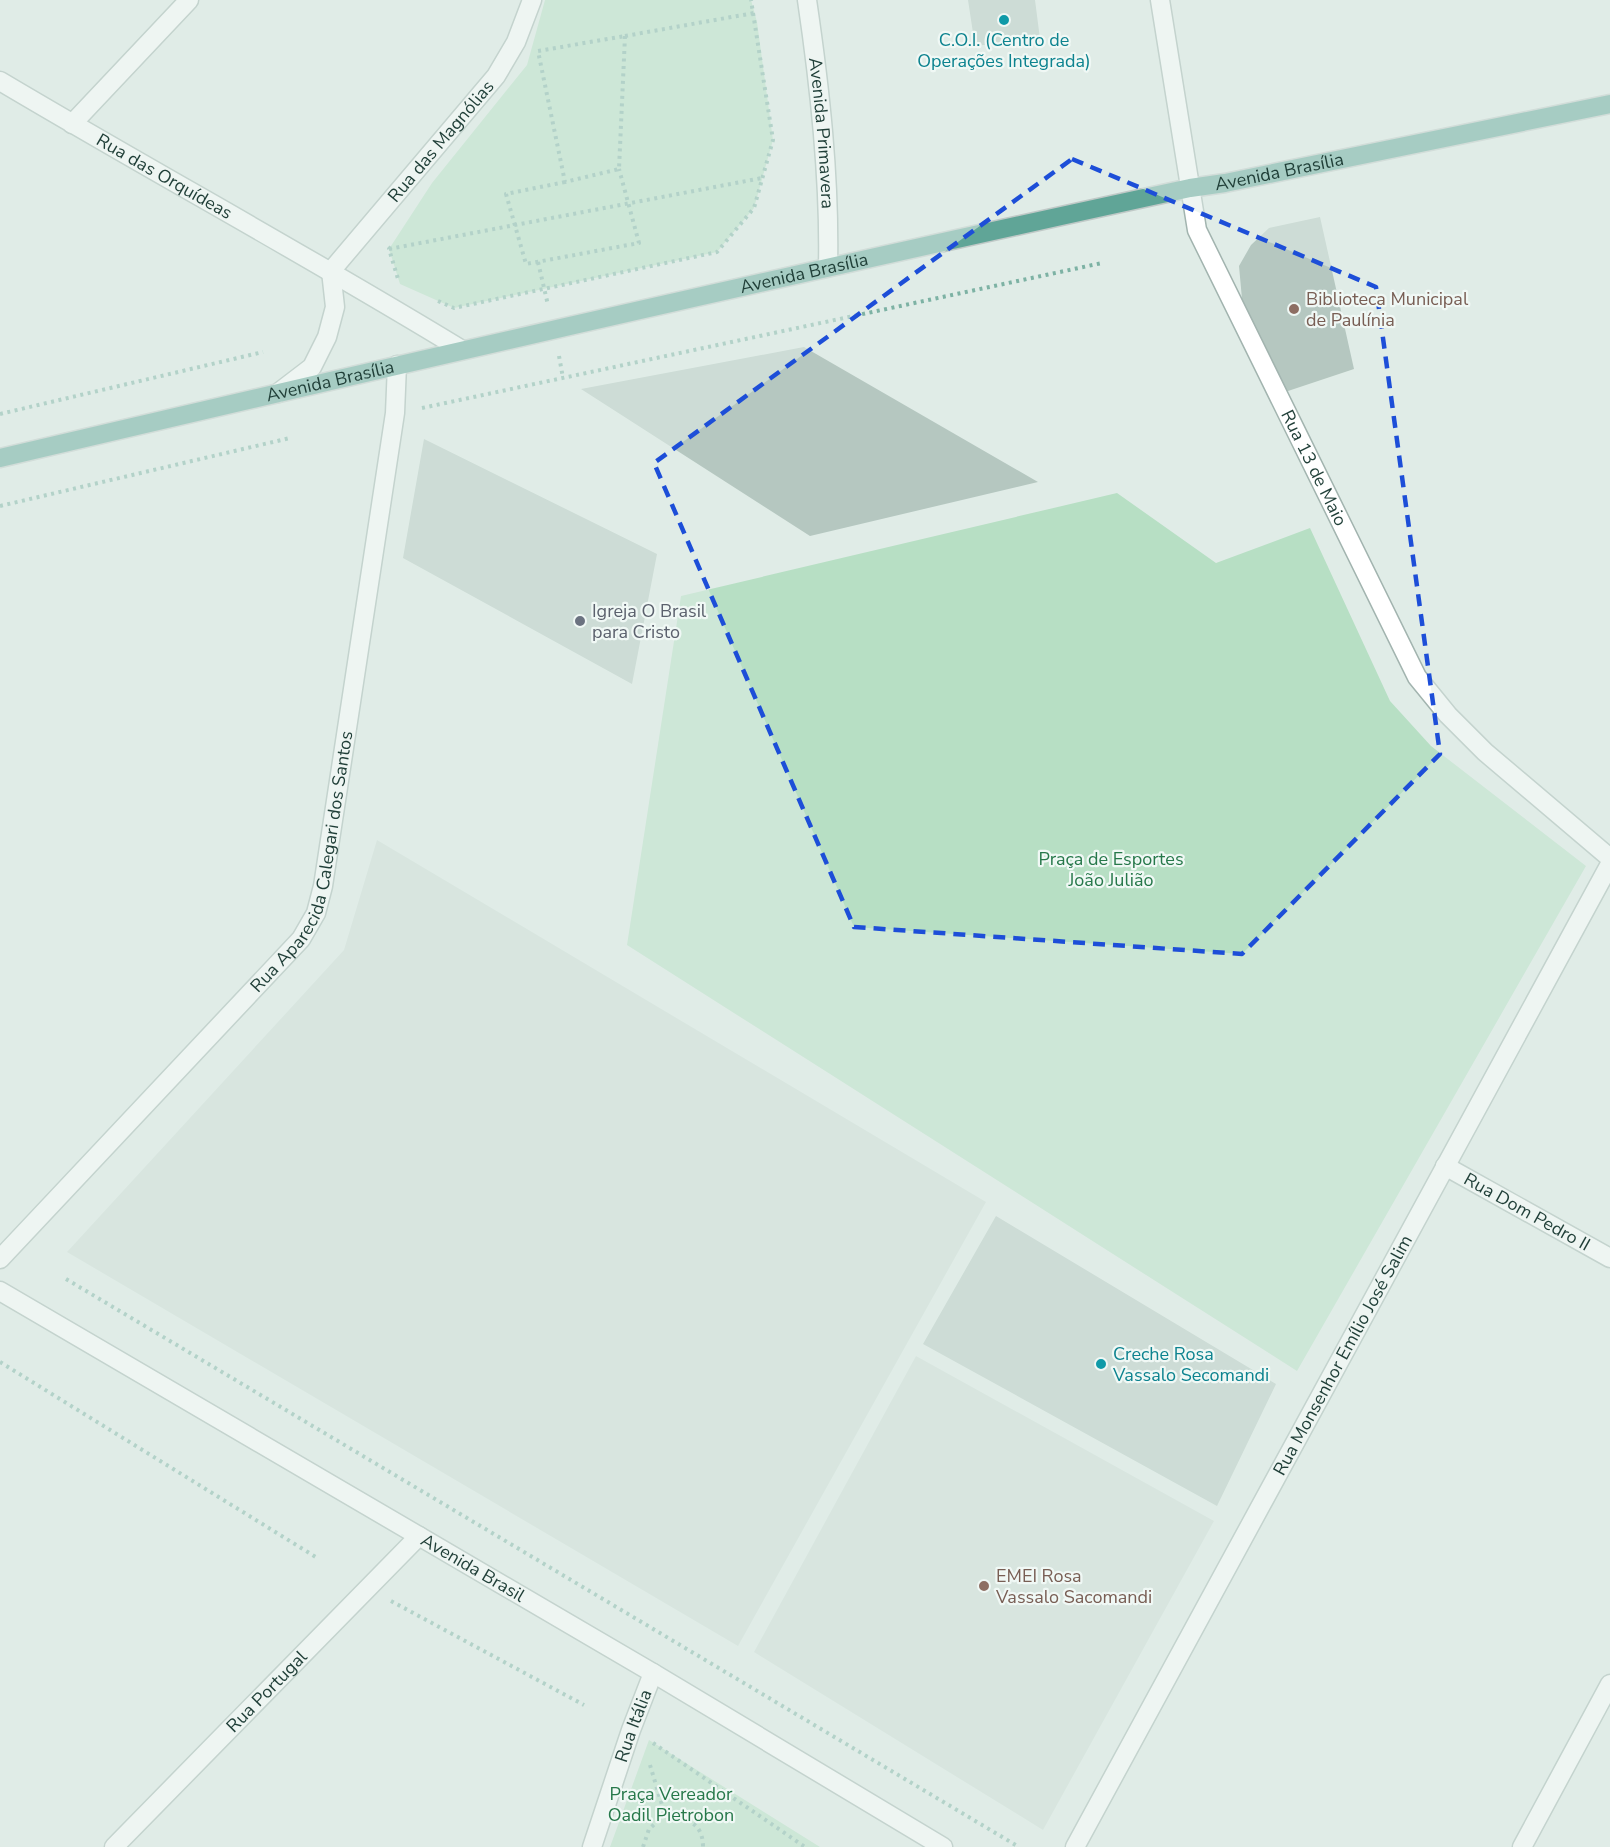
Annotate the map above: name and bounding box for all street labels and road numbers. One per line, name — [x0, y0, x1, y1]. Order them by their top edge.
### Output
street label: Avenida Primavera — [803, 56, 840, 209]
street label: Rua das Magnólias — [382, 75, 499, 207]
street label: Rua das Orquídeas — [92, 128, 237, 225]
street label: Avenida Brasília — [1213, 147, 1346, 196]
street label: Avenida Brasília — [738, 247, 870, 299]
street label: Avenida Brasília — [264, 355, 397, 407]
street label: Rua 13 de Maio — [1275, 406, 1353, 530]
street label: Rua Aparecida Calegari dos Santos — [245, 729, 358, 998]
street label: Rua Dom Pedro II — [1460, 1167, 1595, 1257]
street label: Rua Monsenhor Emílio José Salim — [1267, 1231, 1418, 1480]
street label: Avenida Brasil — [417, 1528, 530, 1608]
street label: Rua Portugal — [221, 1645, 313, 1738]
street label: Rua Itália — [609, 1686, 658, 1765]

